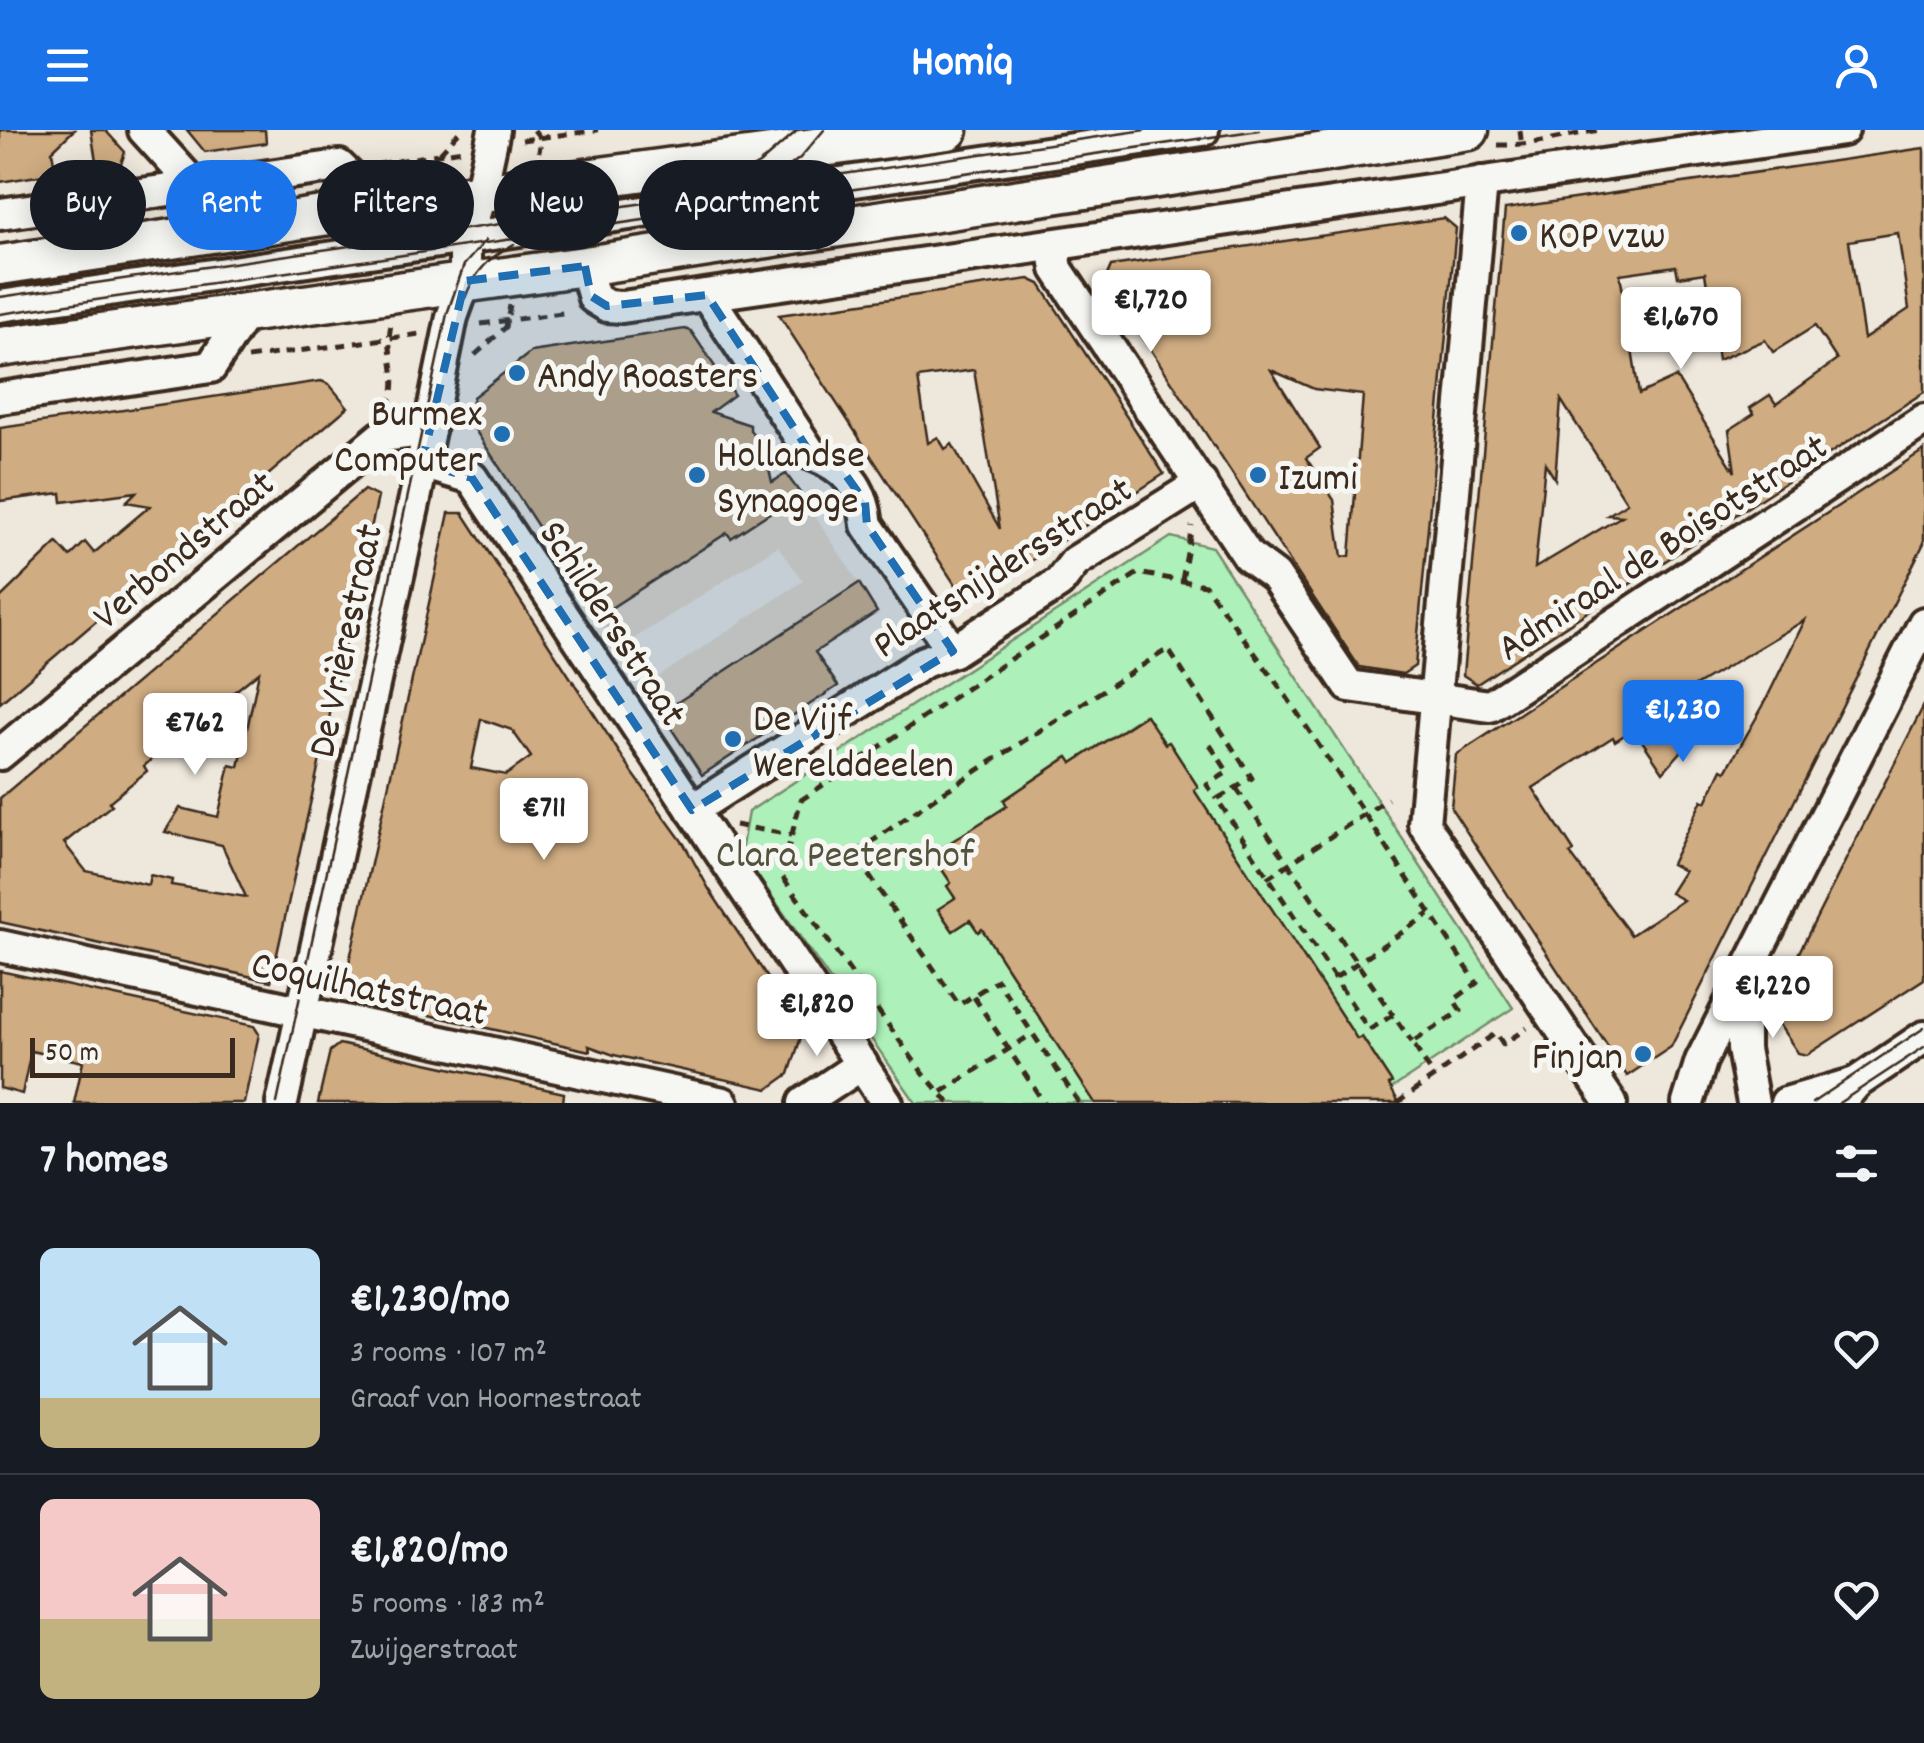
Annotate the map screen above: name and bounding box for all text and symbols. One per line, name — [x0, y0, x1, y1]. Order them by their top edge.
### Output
text: Homiq — [911, 33, 1013, 97]
icon: menu — [40, 38, 95, 93]
icon: person — [1829, 38, 1884, 93]
chip: Buy — [30, 160, 146, 250]
chip: Rent — [166, 160, 297, 250]
chip: Filters — [317, 160, 474, 250]
chip: New — [494, 160, 619, 250]
chip: Apartment — [639, 160, 855, 250]
place label: KOP vzw — [1539, 211, 1665, 268]
marker: KOP vzw — [1508, 222, 1530, 244]
pin: €1,720 — [1070, 270, 1232, 355]
text: €1,720 — [1114, 279, 1188, 325]
pin: €1,670 — [1600, 287, 1762, 372]
text: €1,670 — [1643, 296, 1719, 342]
place label: Andy Roasters — [537, 351, 758, 408]
marker: Andy Roasters — [506, 362, 528, 384]
place label: Burmex Computer — [334, 389, 482, 492]
street label: Admiraal de Boisotstraat — [1488, 422, 1841, 679]
marker: Burmex Computer — [491, 423, 513, 445]
place label: Hollandse Synagoge — [717, 430, 865, 533]
place label: Izumi — [1278, 453, 1358, 510]
street label: Verbondstraat — [83, 460, 290, 646]
marker: Hollandse Synagoge — [686, 464, 708, 486]
marker: Izumi — [1247, 464, 1269, 486]
street label: Plaatsnijdersstraat — [863, 465, 1146, 676]
street label: Schildersstraat — [521, 511, 698, 740]
street label: De Vrièrestraat — [297, 519, 402, 763]
pin: €1,230 — [1602, 680, 1764, 765]
text: €1,230 — [1645, 689, 1721, 735]
pin: €762 — [136, 693, 254, 778]
place label: De Vijf Werelddeelen — [753, 694, 954, 797]
text: €762 — [165, 702, 225, 748]
marker: De Vijf Werelddeelen — [722, 728, 744, 750]
pin: €711 — [485, 778, 603, 863]
text: €711 — [522, 787, 566, 833]
park label: Clara Peetershof — [716, 830, 975, 887]
street label: Coquilhatstraat — [245, 940, 492, 1045]
pin: €1,220 — [1692, 956, 1854, 1041]
text: €1,220 — [1735, 965, 1811, 1011]
pin: €1,820 — [736, 974, 898, 1059]
text: €1,820 — [779, 983, 855, 1029]
place label: Finjan — [1532, 1032, 1623, 1089]
scale bar — [30, 1033, 235, 1078]
text: 50 m — [45, 1035, 99, 1075]
marker: Finjan — [1632, 1043, 1654, 1065]
text: 7 homes — [40, 1133, 169, 1193]
icon: filters — [1829, 1136, 1884, 1191]
text: €1,230/mo — [350, 1272, 510, 1332]
icon: home — [120, 1288, 240, 1408]
icon: heart — [1829, 1321, 1884, 1376]
text: 3 rooms · 107 m² — [350, 1332, 547, 1378]
text: Graaf van Hoornestraat — [350, 1378, 642, 1424]
text: €1,820/mo — [350, 1523, 508, 1583]
icon: home — [120, 1539, 240, 1659]
icon: heart — [1829, 1572, 1884, 1627]
text: 5 rooms · 183 m² — [350, 1583, 545, 1629]
text: Zwijgerstraat — [350, 1629, 518, 1675]

